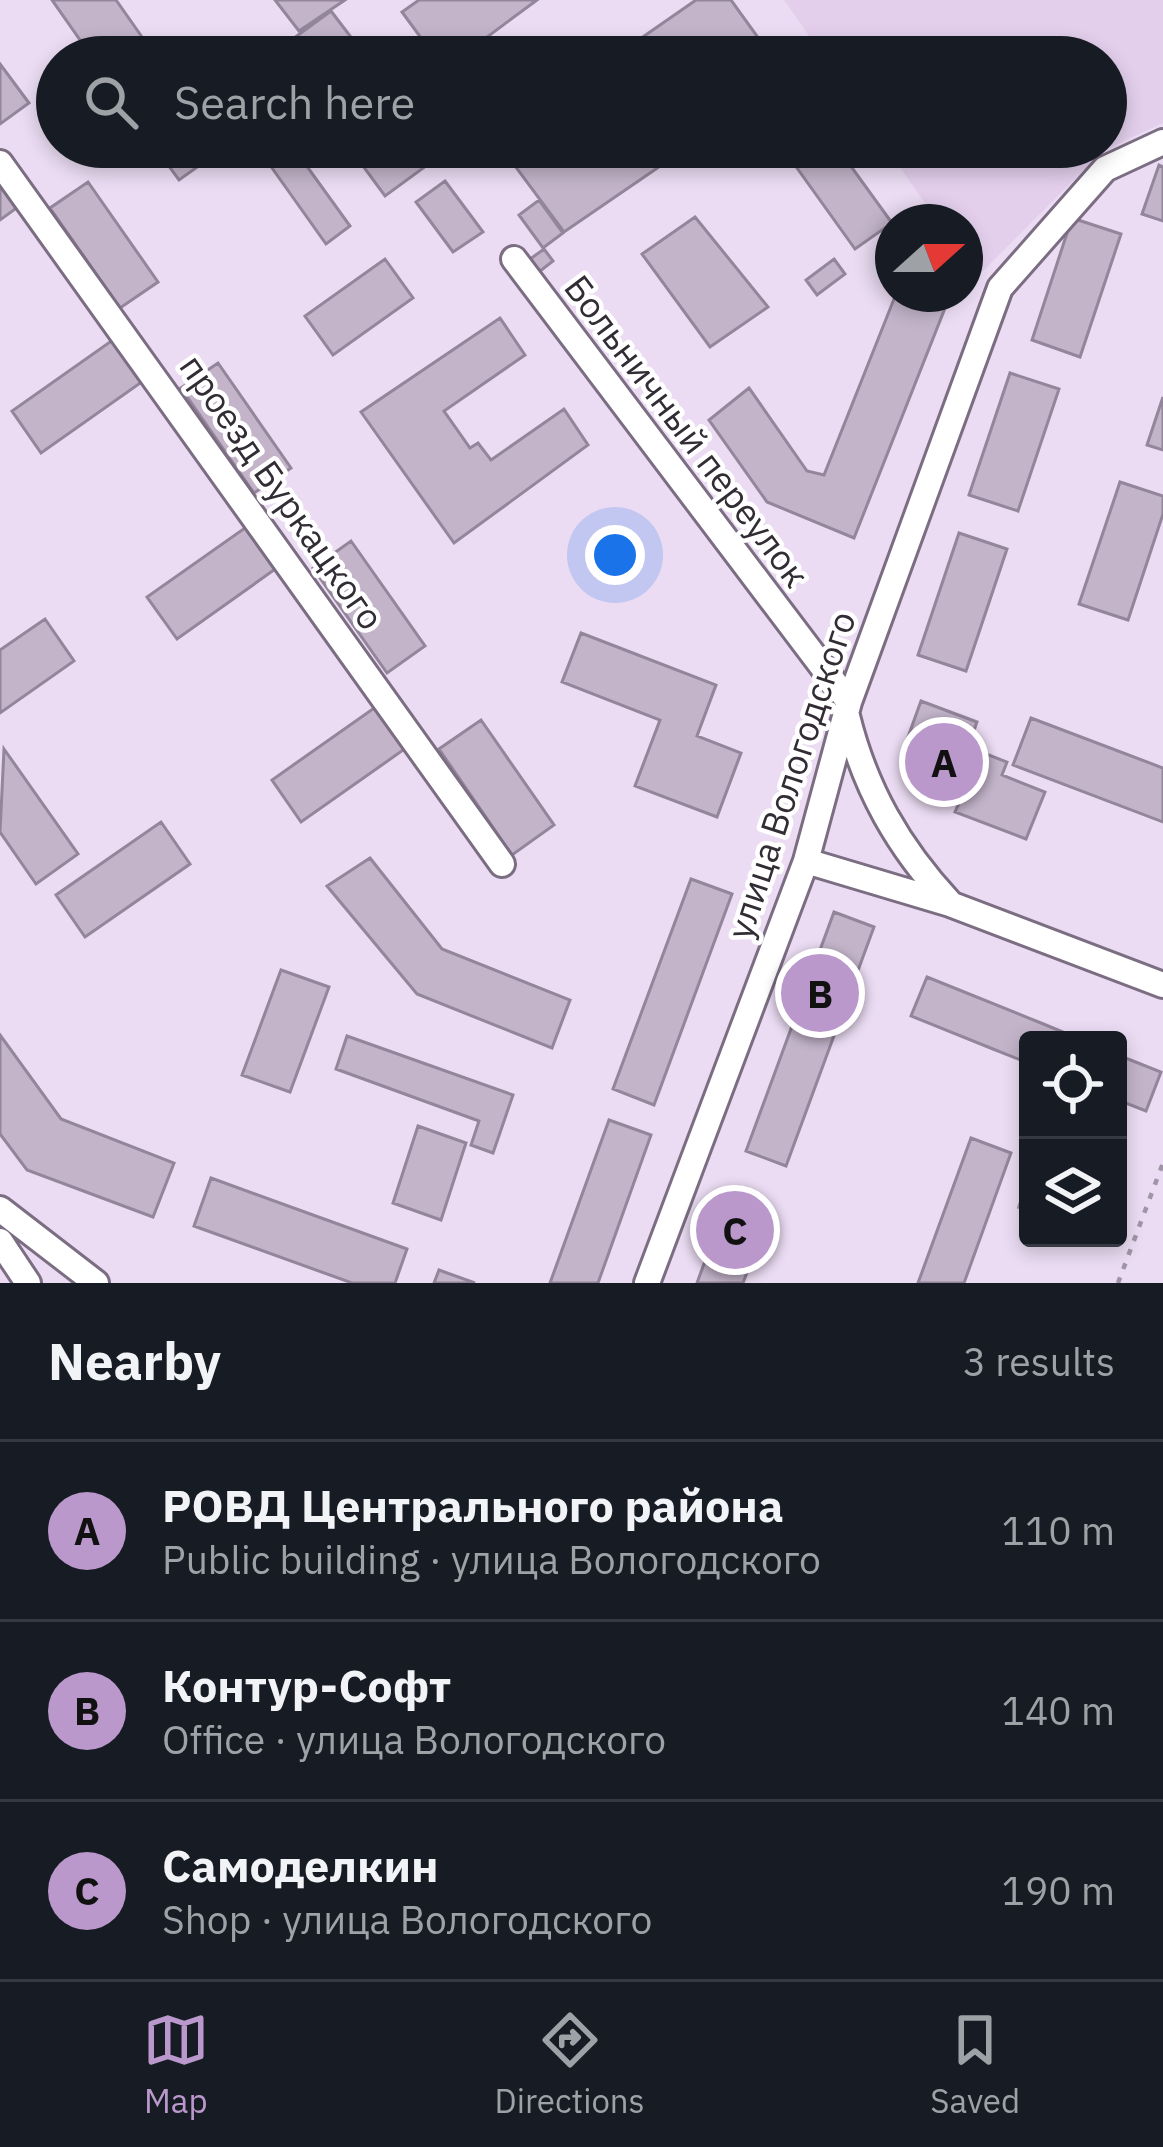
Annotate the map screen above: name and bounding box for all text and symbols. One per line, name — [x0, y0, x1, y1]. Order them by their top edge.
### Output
search box — [36, 36, 1127, 168]
icon: search — [78, 69, 144, 135]
text: Search here — [174, 73, 415, 131]
north arrow — [875, 204, 983, 312]
street label: Больничный переулок — [555, 265, 820, 596]
street label: проезд Буркацкого — [170, 345, 395, 639]
your location — [585, 525, 645, 585]
street label: улица Вологодского — [715, 605, 866, 944]
pin: A — [905, 717, 983, 807]
pin: B — [781, 948, 859, 1038]
map controls — [1019, 1031, 1127, 1247]
button: locate — [1019, 1031, 1127, 1139]
button: layers — [1019, 1139, 1127, 1247]
pin: C — [696, 1185, 774, 1275]
text: Nearby — [48, 1328, 221, 1394]
text: 3 results — [963, 1336, 1115, 1387]
text: РОВД Центрального района — [162, 1476, 784, 1534]
text: A — [74, 1505, 100, 1556]
text: 110 m — [1002, 1505, 1115, 1556]
text: Public building · улица Вологодского — [162, 1534, 821, 1585]
text: Контур-Софт — [162, 1656, 451, 1714]
text: B — [74, 1685, 100, 1736]
text: 140 m — [1002, 1685, 1115, 1736]
text: Office · улица Вологодского — [162, 1714, 666, 1765]
text: Самоделкин — [162, 1836, 439, 1894]
text: C — [74, 1865, 100, 1916]
text: 190 m — [1002, 1865, 1115, 1916]
text: Shop · улица Вологодского — [162, 1894, 652, 1945]
tab: Map — [143, 2007, 209, 2122]
tab: Directions — [495, 2007, 645, 2122]
tab: Saved — [930, 2007, 1020, 2122]

